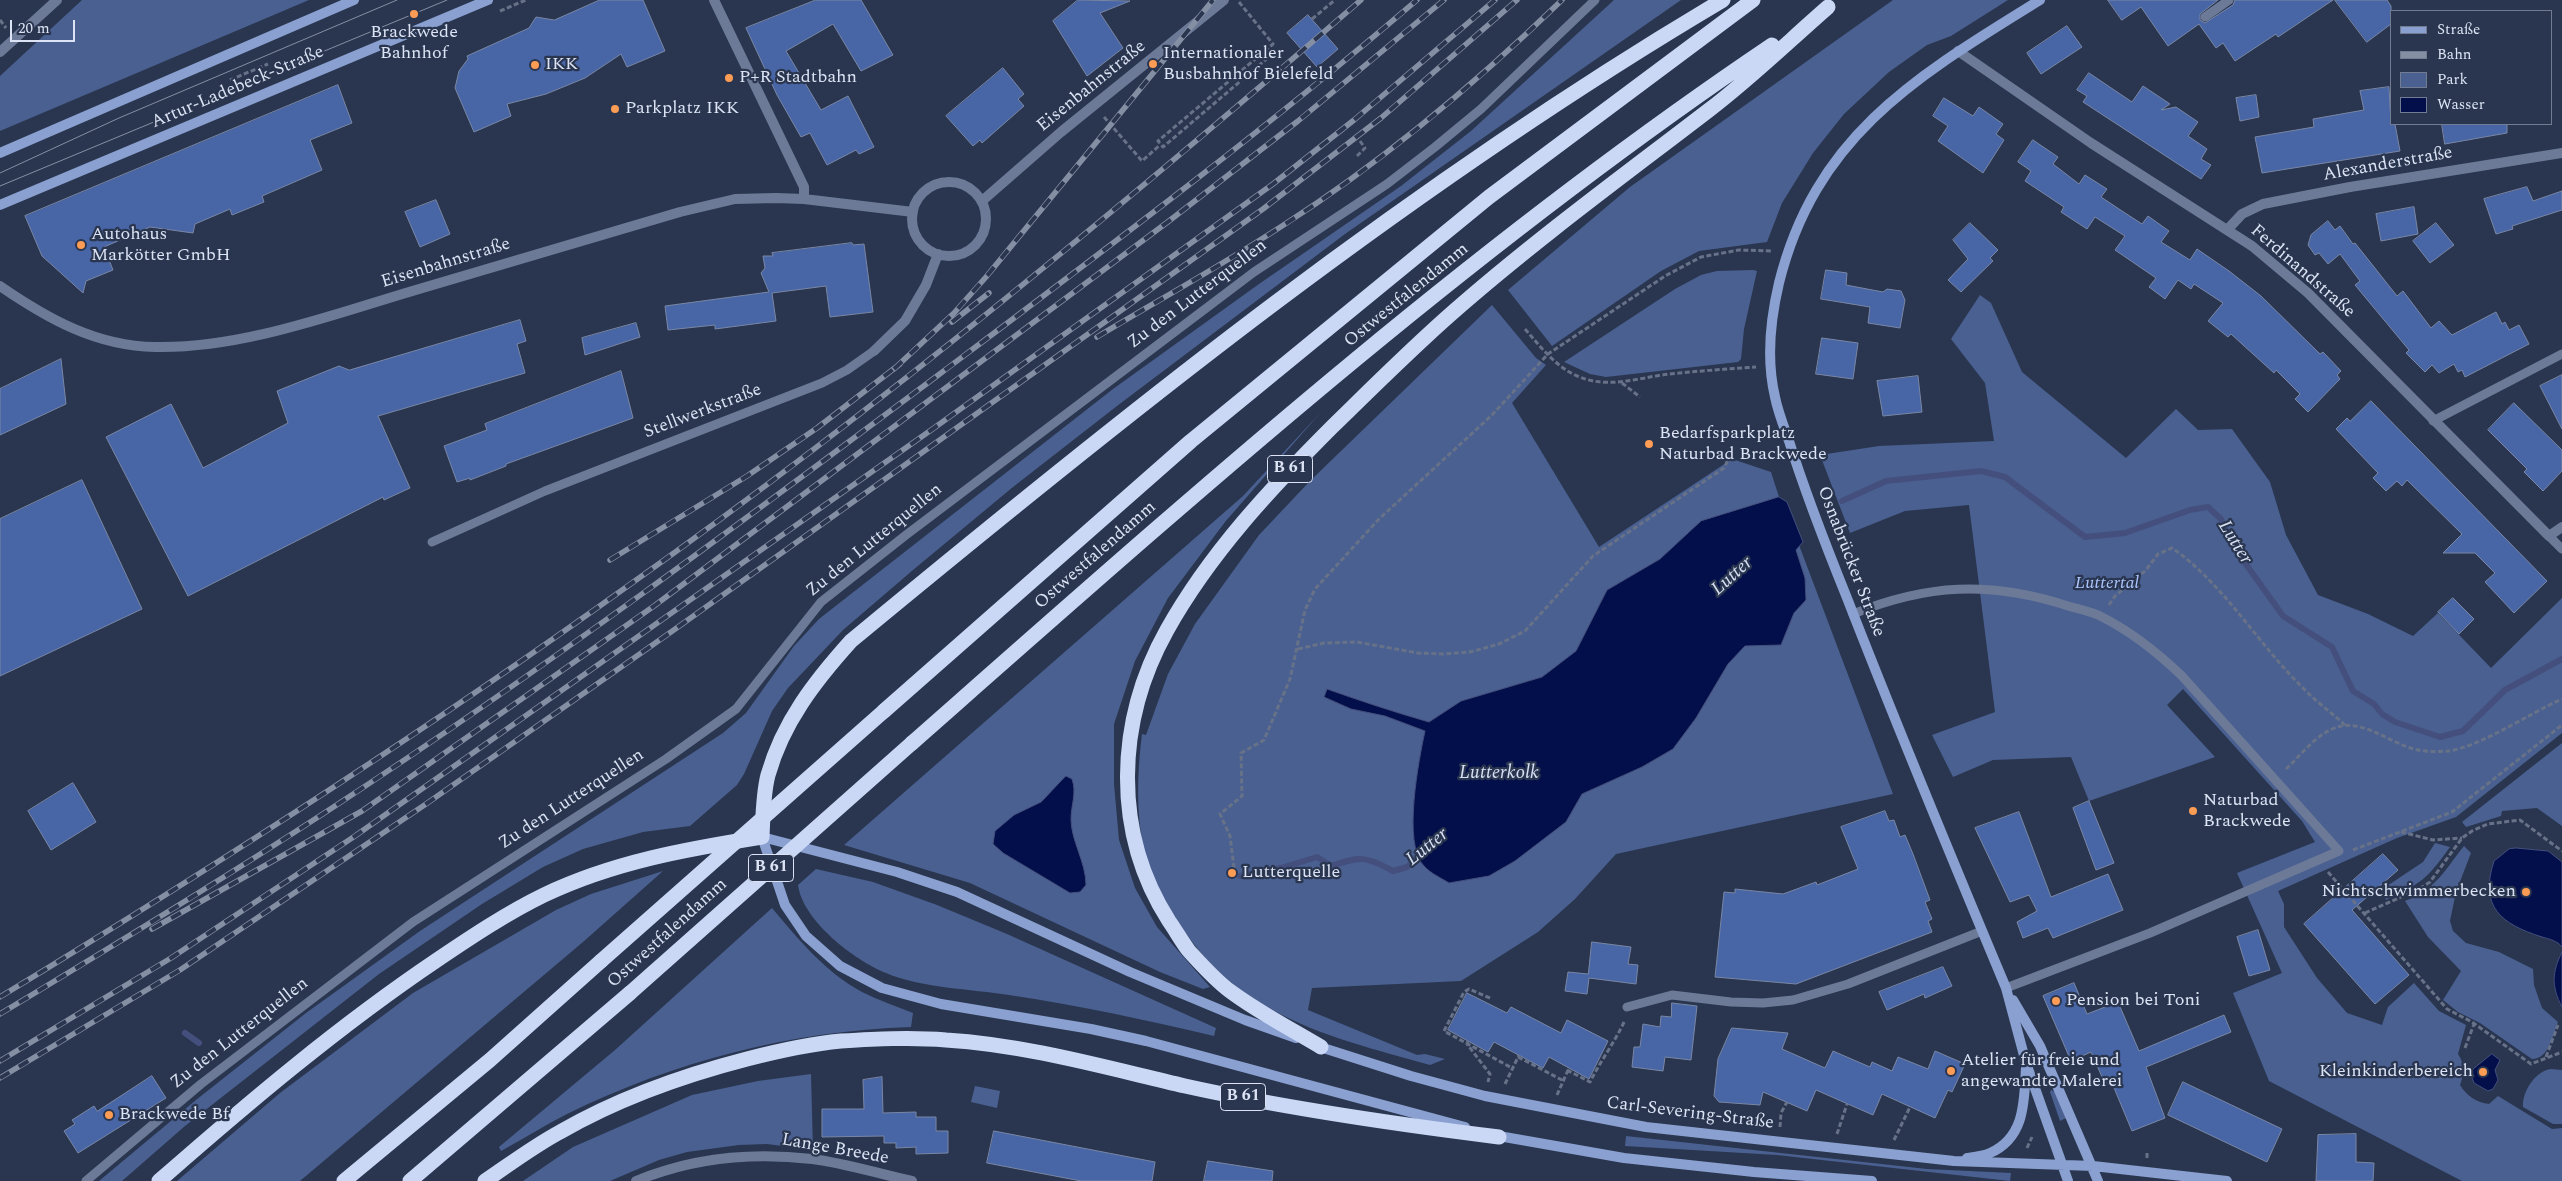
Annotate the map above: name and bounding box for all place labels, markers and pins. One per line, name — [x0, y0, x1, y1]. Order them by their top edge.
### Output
marker: Brackwede Bahnhof — [408, 8, 420, 20]
place label: Brackwede Bahnhof — [370, 22, 458, 64]
place label: Internationaler Busbahnhof Bielefeld — [1163, 43, 1334, 86]
place label: IKK — [545, 54, 578, 76]
marker: Internationaler Busbahnhof Bielefeld — [1147, 58, 1159, 70]
marker: IKK — [529, 59, 541, 71]
place label: P+R Stadtbahn — [739, 67, 857, 89]
marker: P+R Stadtbahn — [723, 72, 735, 84]
place label: Parkplatz IKK — [625, 98, 739, 120]
marker: Parkplatz IKK — [609, 103, 621, 115]
place label: Autohaus Markötter GmbH — [91, 224, 230, 266]
marker: Autohaus Markötter GmbH — [75, 239, 87, 251]
place label: Bedarfsparkplatz Naturbad Brackwede — [1659, 423, 1827, 466]
marker: Bedarfsparkplatz Naturbad Brackwede — [1643, 438, 1655, 450]
place label: Naturbad Brackwede — [2203, 790, 2291, 832]
marker: Naturbad Brackwede — [2187, 805, 2199, 817]
place label: Lutterquelle — [1242, 862, 1340, 884]
marker: Lutterquelle — [1226, 867, 1238, 879]
place label: Nichtschwimmerbecken — [2321, 881, 2516, 903]
marker: Nichtschwimmerbecken — [2520, 886, 2532, 898]
place label: Pension bei Toni — [2066, 990, 2200, 1012]
marker: Pension bei Toni — [2050, 995, 2062, 1007]
place label: Atelier für freie und angewandte Malerei — [1961, 1050, 2122, 1092]
place label: Kleinkinderbereich — [2319, 1061, 2473, 1083]
marker: Atelier für freie und angewandte Malerei — [1945, 1065, 1957, 1077]
marker: Kleinkinderbereich — [2477, 1066, 2489, 1078]
place label: Brackwede Bf — [119, 1104, 229, 1126]
marker: Brackwede Bf — [103, 1109, 115, 1121]

